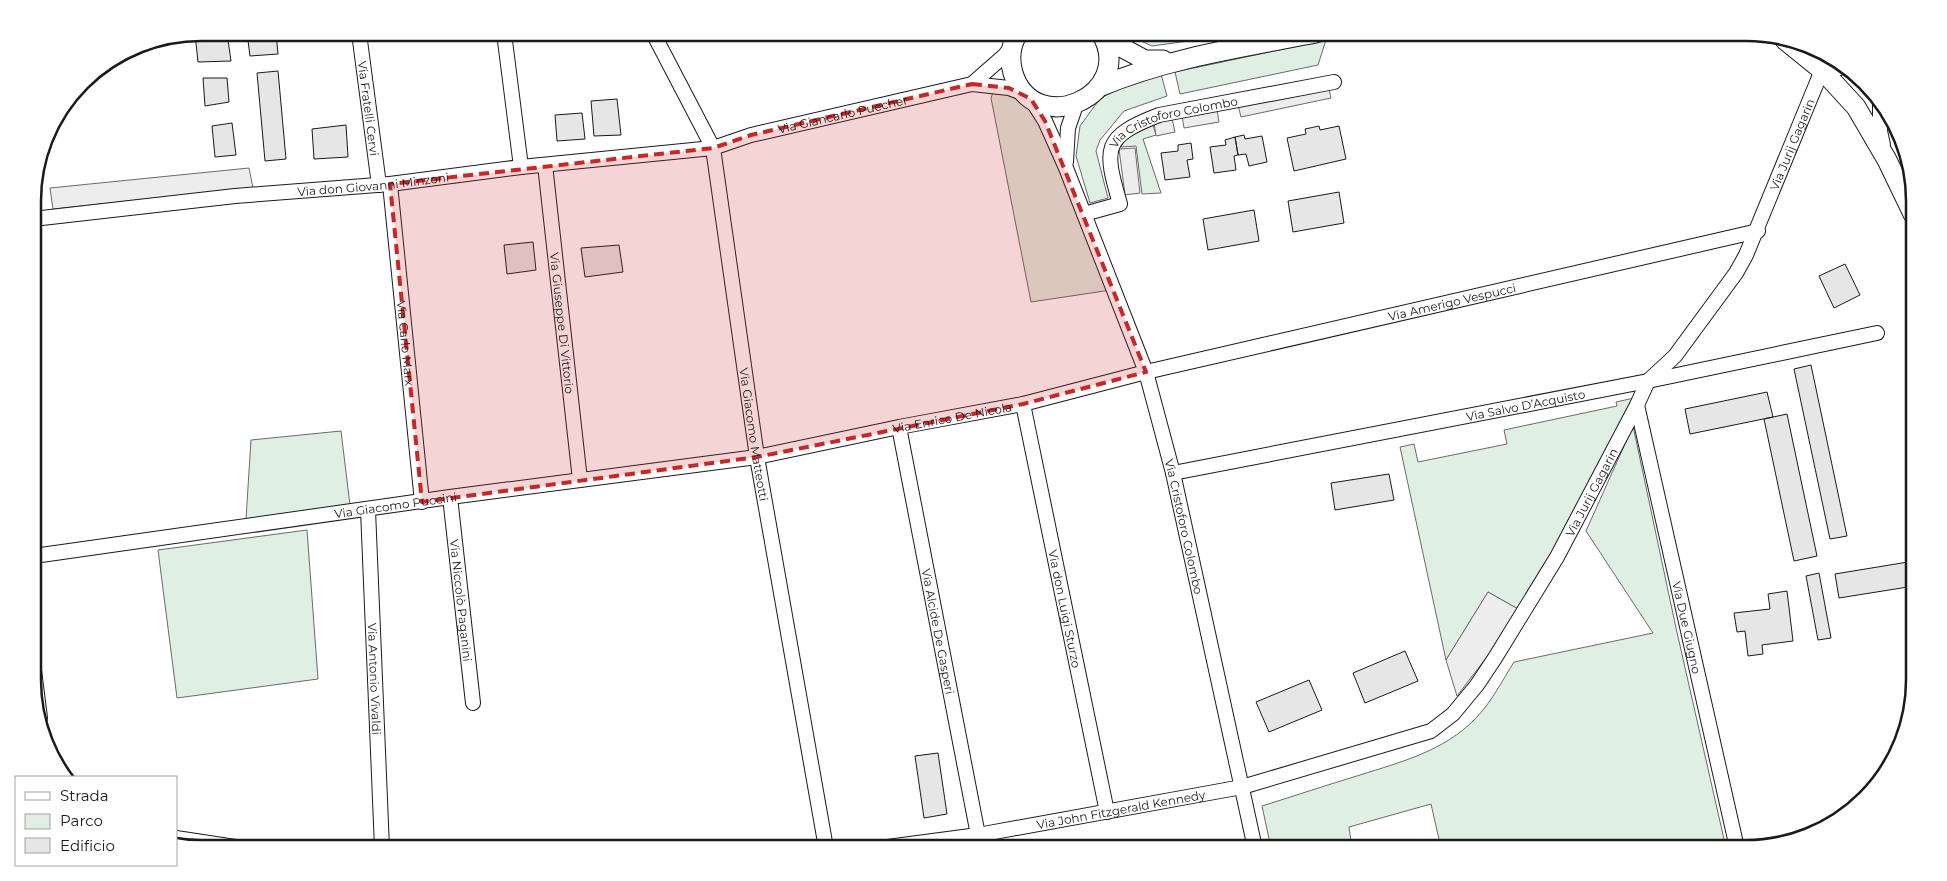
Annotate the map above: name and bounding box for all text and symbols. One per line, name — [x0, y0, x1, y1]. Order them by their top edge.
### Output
street label: Via Fratelli Cervi — [355, 60, 383, 157]
street label: Via Giancarlo Puecher — [776, 92, 909, 136]
street label: Via Cristoforo Colombo — [1105, 93, 1239, 150]
street label: Via Jurij Gagarin — [1766, 96, 1817, 192]
street label: Via don Giovanni Minzoni — [297, 169, 450, 199]
street label: Via Giuseppe Di Vittorio — [547, 252, 578, 394]
street label: Via Amerigo Vespucci — [1386, 280, 1517, 324]
street label: Via Carlo Marx — [394, 300, 418, 387]
street label: Via Giacomo Matteotti — [737, 367, 772, 502]
street label: Via Salvo D’Acquisto — [1465, 386, 1586, 424]
street label: Via Enrico De Nicola — [891, 399, 1013, 436]
street label: Via Jurij Gagarin — [1562, 445, 1621, 539]
street label: Via Cristoforo Colombo — [1162, 457, 1207, 596]
street label: Via Giacomo Puccini — [333, 489, 458, 521]
street label: Via Niccolò Paganini — [447, 538, 476, 662]
street label: Via don Luigi Sturzo — [1046, 548, 1085, 669]
street label: Via Alcide De Gasperi — [919, 567, 958, 695]
street label: Via Due Giugno — [1669, 580, 1705, 675]
street label: Via Antonio Vivaldi — [365, 623, 385, 735]
legend — [15, 776, 178, 866]
text: Strada — [60, 786, 109, 805]
street label: Via John Fitzgerald Kennedy — [1035, 786, 1207, 832]
text: Parco — [60, 811, 103, 830]
text: Edificio — [60, 836, 115, 855]

